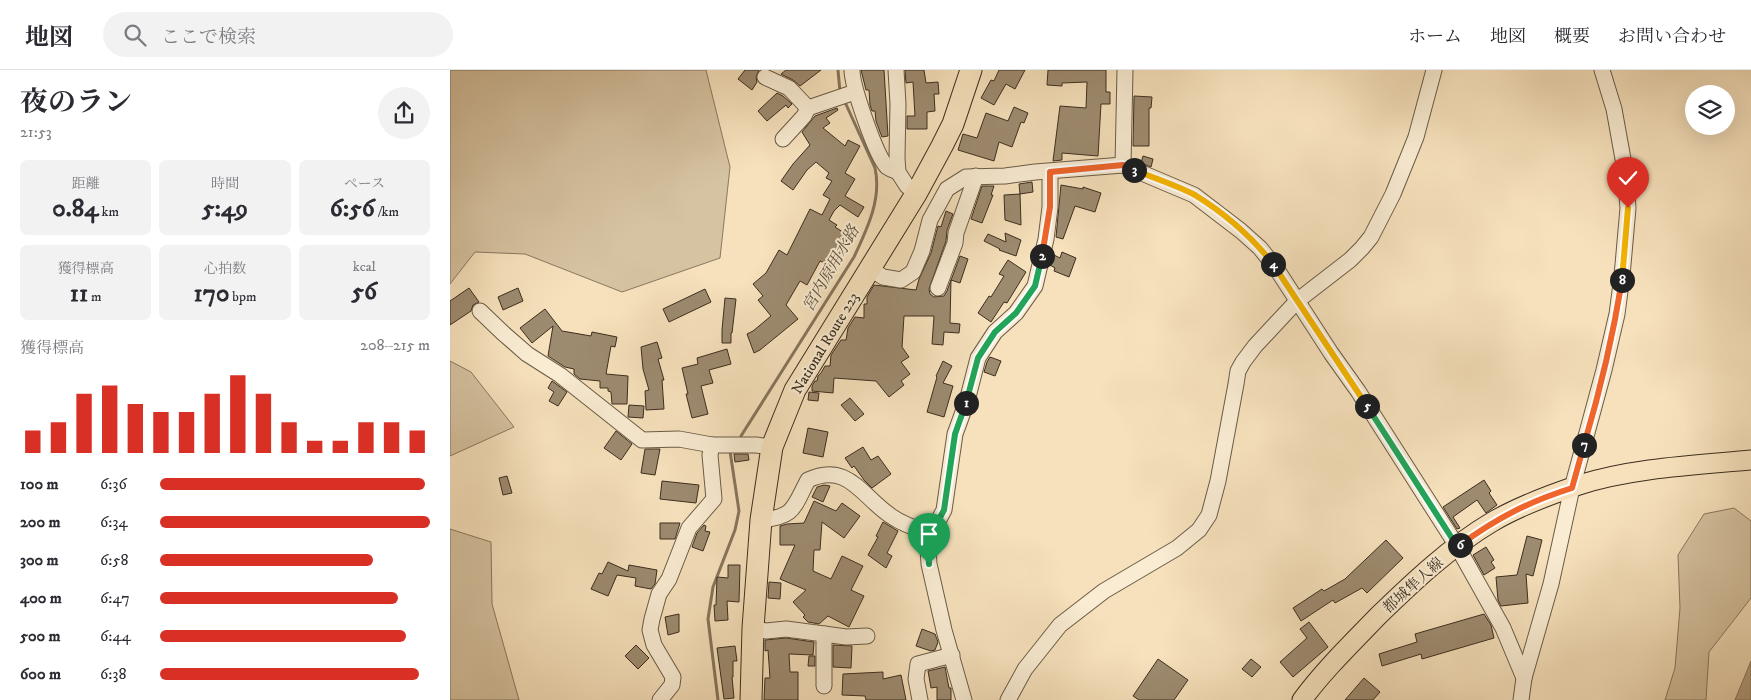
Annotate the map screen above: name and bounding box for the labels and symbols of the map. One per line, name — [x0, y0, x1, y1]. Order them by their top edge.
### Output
pin — [1607, 157, 1649, 208]
pin: 3 — [1122, 158, 1146, 182]
water label: 宮内原用水路 — [798, 221, 864, 315]
pin: 2 — [1030, 244, 1054, 268]
pin: 4 — [1260, 252, 1286, 276]
pin: 8 — [1610, 268, 1634, 292]
street label: National Route 223 — [788, 289, 863, 398]
pin: 1 — [954, 390, 978, 416]
pin: 5 — [1354, 394, 1380, 418]
pin: 7 — [1572, 432, 1596, 458]
pin — [908, 513, 950, 564]
pin: 6 — [1448, 532, 1472, 558]
street label: 都城隼人線 — [1379, 553, 1448, 618]

